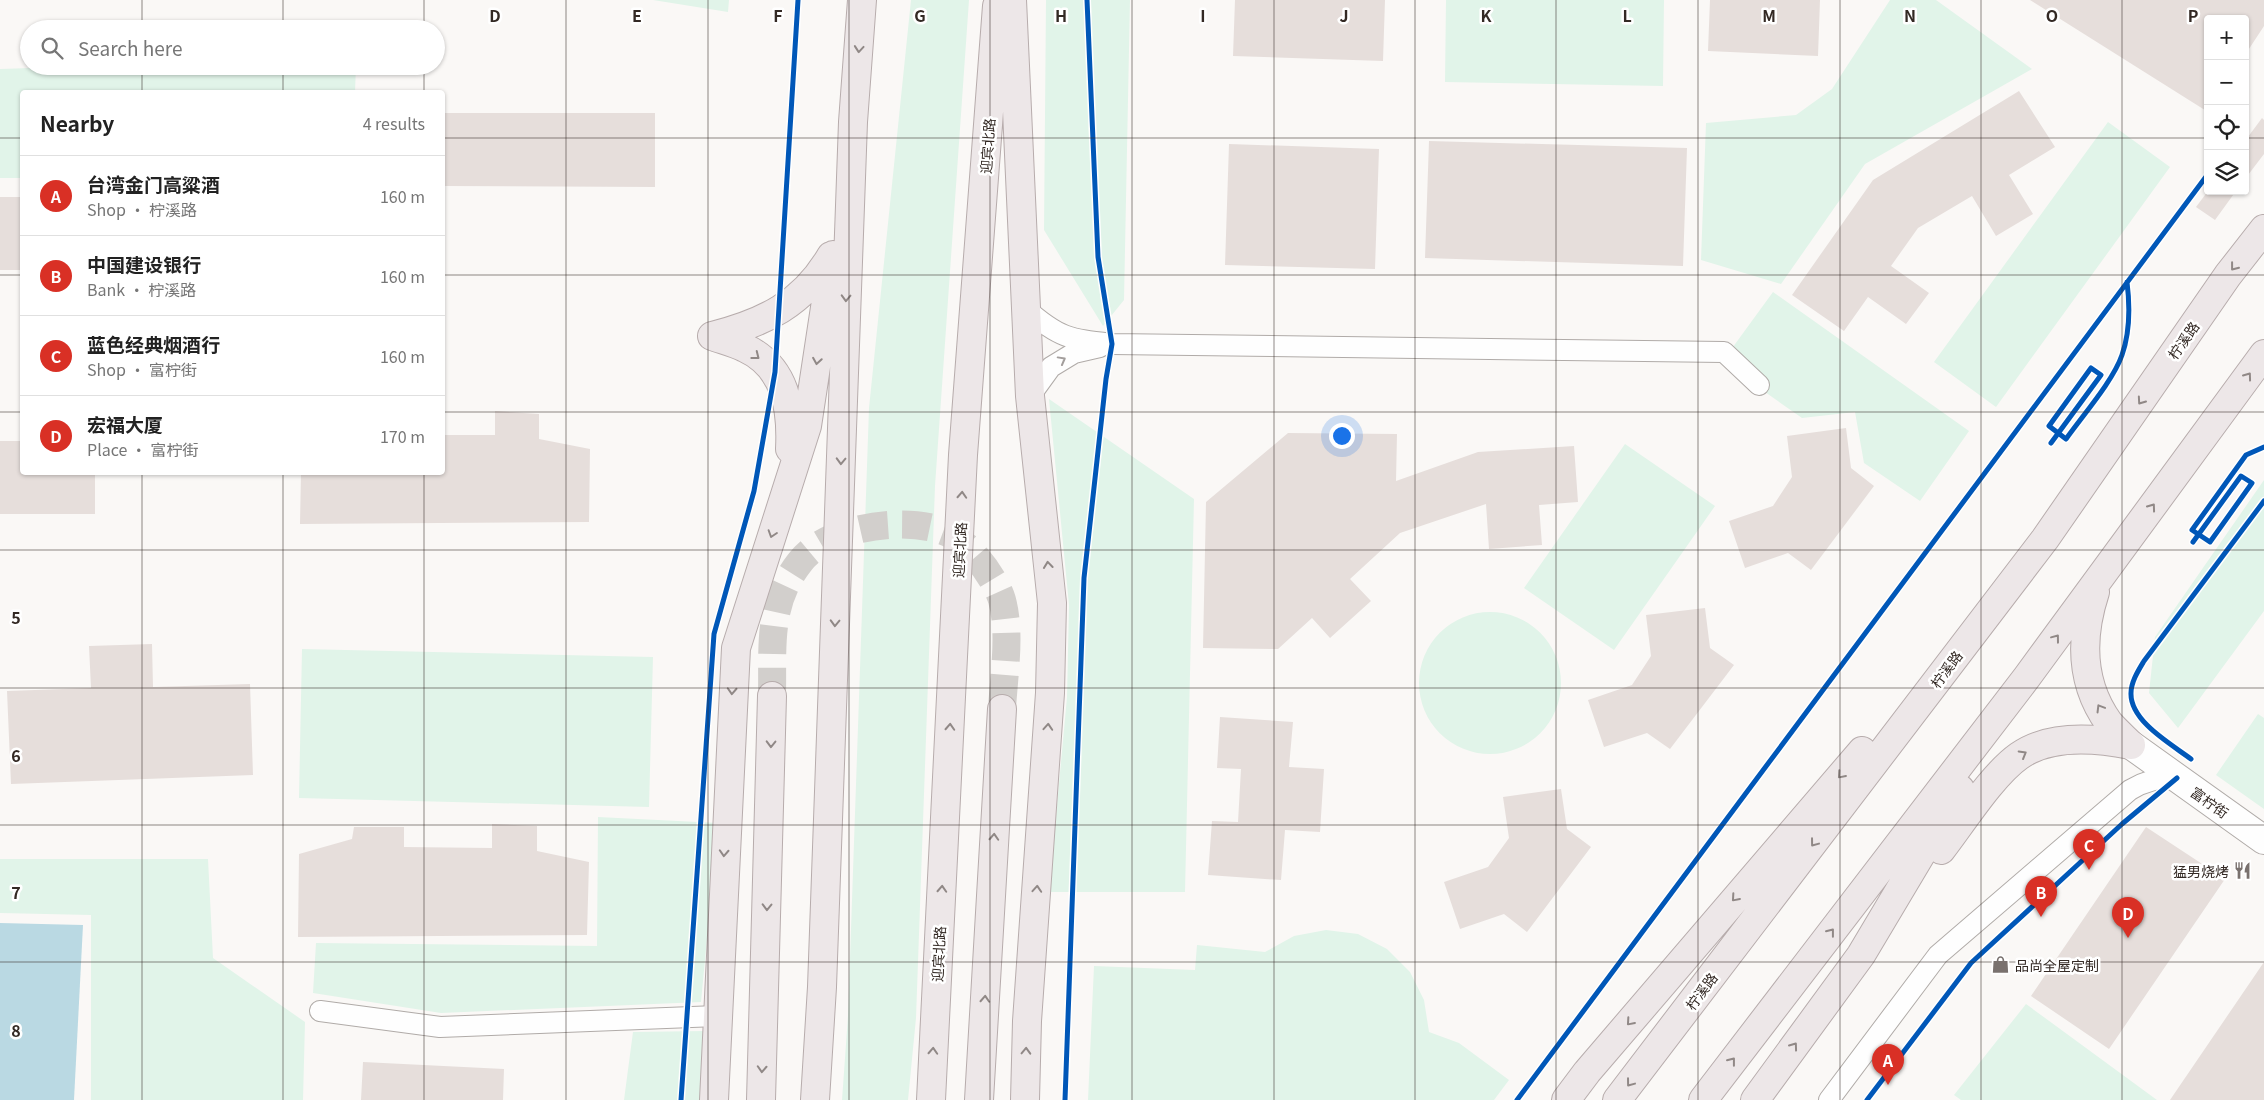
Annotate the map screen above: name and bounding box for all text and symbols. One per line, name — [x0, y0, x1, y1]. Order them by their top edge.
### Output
text: D — [489, 3, 501, 27]
text: E — [632, 3, 642, 27]
text: F — [773, 3, 783, 27]
text: G — [914, 3, 926, 27]
text: H — [1055, 3, 1067, 27]
text: I — [1200, 3, 1206, 27]
text: J — [1339, 3, 1349, 27]
text: K — [1481, 3, 1493, 27]
text: L — [1622, 3, 1632, 27]
text: M — [1762, 3, 1776, 27]
text: N — [1904, 3, 1916, 27]
text: O — [2046, 3, 2058, 27]
text: P — [2188, 3, 2198, 27]
map controls — [2204, 15, 2249, 195]
button: + — [2204, 15, 2249, 60]
search box — [20, 20, 445, 75]
icon: search — [38, 34, 66, 62]
text: Search here — [78, 34, 182, 61]
one-way arrow — [853, 45, 864, 53]
button: − — [2204, 60, 2249, 105]
button: locate — [2204, 105, 2249, 150]
text: Nearby — [40, 108, 114, 138]
text: 4 results — [363, 111, 425, 135]
street label: 迎宾北路 — [975, 117, 999, 175]
button: layers — [2204, 150, 2249, 195]
text: 台湾金门高粱酒 — [87, 170, 220, 197]
text: A — [51, 184, 61, 208]
text: 160 m — [380, 184, 425, 208]
text: Shop · 柠溪路 — [87, 197, 197, 221]
text: 中国建设银行 — [87, 250, 201, 277]
one-way arrow — [2231, 261, 2239, 270]
text: B — [51, 264, 61, 288]
text: 160 m — [380, 264, 425, 288]
text: Bank · 柠溪路 — [87, 277, 196, 301]
one-way arrow — [841, 295, 852, 303]
street label: 柠溪路 — [2163, 317, 2203, 363]
text: 蓝色经典烟酒行 — [87, 330, 220, 357]
text: C — [51, 344, 61, 368]
text: 160 m — [380, 344, 425, 368]
one-way arrow — [750, 350, 759, 358]
one-way arrow — [1057, 356, 1066, 366]
text: Shop · 富柠街 — [87, 357, 197, 381]
one-way arrow — [812, 357, 823, 365]
one-way arrow — [2242, 372, 2251, 382]
one-way arrow — [2138, 395, 2147, 404]
text: 宏福大厦 — [87, 410, 163, 437]
your location — [1329, 423, 1355, 449]
text: D — [50, 424, 62, 448]
text: 170 m — [380, 424, 425, 448]
text: Place · 富柠街 — [87, 437, 198, 461]
one-way arrow — [835, 457, 846, 465]
one-way arrow — [956, 490, 967, 498]
one-way arrow — [2146, 503, 2155, 513]
street label: 迎宾北路 — [948, 522, 970, 578]
one-way arrow — [768, 530, 778, 538]
one-way arrow — [1043, 560, 1054, 568]
text: 5 — [11, 605, 21, 629]
one-way arrow — [830, 620, 840, 627]
one-way arrow — [2050, 634, 2059, 644]
street label: 柠溪路 — [1925, 646, 1967, 692]
one-way arrow — [727, 687, 738, 695]
one-way arrow — [2097, 704, 2107, 713]
one-way arrow — [945, 722, 955, 730]
one-way arrow — [1042, 723, 1053, 731]
one-way arrow — [766, 741, 776, 749]
text: 6 — [11, 743, 21, 767]
one-way arrow — [2018, 751, 2027, 761]
one-way arrow — [1839, 769, 1847, 778]
street label: 富柠街 — [2187, 782, 2233, 822]
pin: C — [2073, 829, 2105, 870]
one-way arrow — [989, 832, 1000, 840]
one-way arrow — [1811, 837, 1819, 846]
one-way arrow — [719, 850, 730, 858]
place label: 猛男烧烤 — [2173, 861, 2229, 881]
restaurant icon: 猛男烧烤 — [2233, 861, 2253, 881]
pin: B — [2025, 876, 2057, 917]
text: 7 — [11, 880, 21, 904]
one-way arrow — [936, 885, 947, 893]
one-way arrow — [1031, 885, 1042, 893]
one-way arrow — [1733, 892, 1741, 901]
pin: D — [2112, 897, 2144, 938]
one-way arrow — [762, 904, 772, 911]
street label: 迎宾北路 — [927, 926, 949, 982]
one-way arrow — [1826, 929, 1835, 938]
shop icon: 品尚全屋定制 — [1991, 955, 2011, 975]
place label: 品尚全屋定制 — [2015, 955, 2099, 975]
street label: 柠溪路 — [1680, 968, 1722, 1014]
one-way arrow — [979, 995, 990, 1003]
one-way arrow — [1626, 1016, 1635, 1025]
text: 8 — [11, 1018, 21, 1042]
one-way arrow — [1788, 1043, 1797, 1052]
pin: A — [1872, 1044, 1904, 1085]
one-way arrow — [928, 1047, 939, 1055]
one-way arrow — [1021, 1047, 1032, 1055]
one-way arrow — [1727, 1058, 1735, 1067]
one-way arrow — [757, 1066, 768, 1074]
one-way arrow — [1628, 1077, 1636, 1086]

